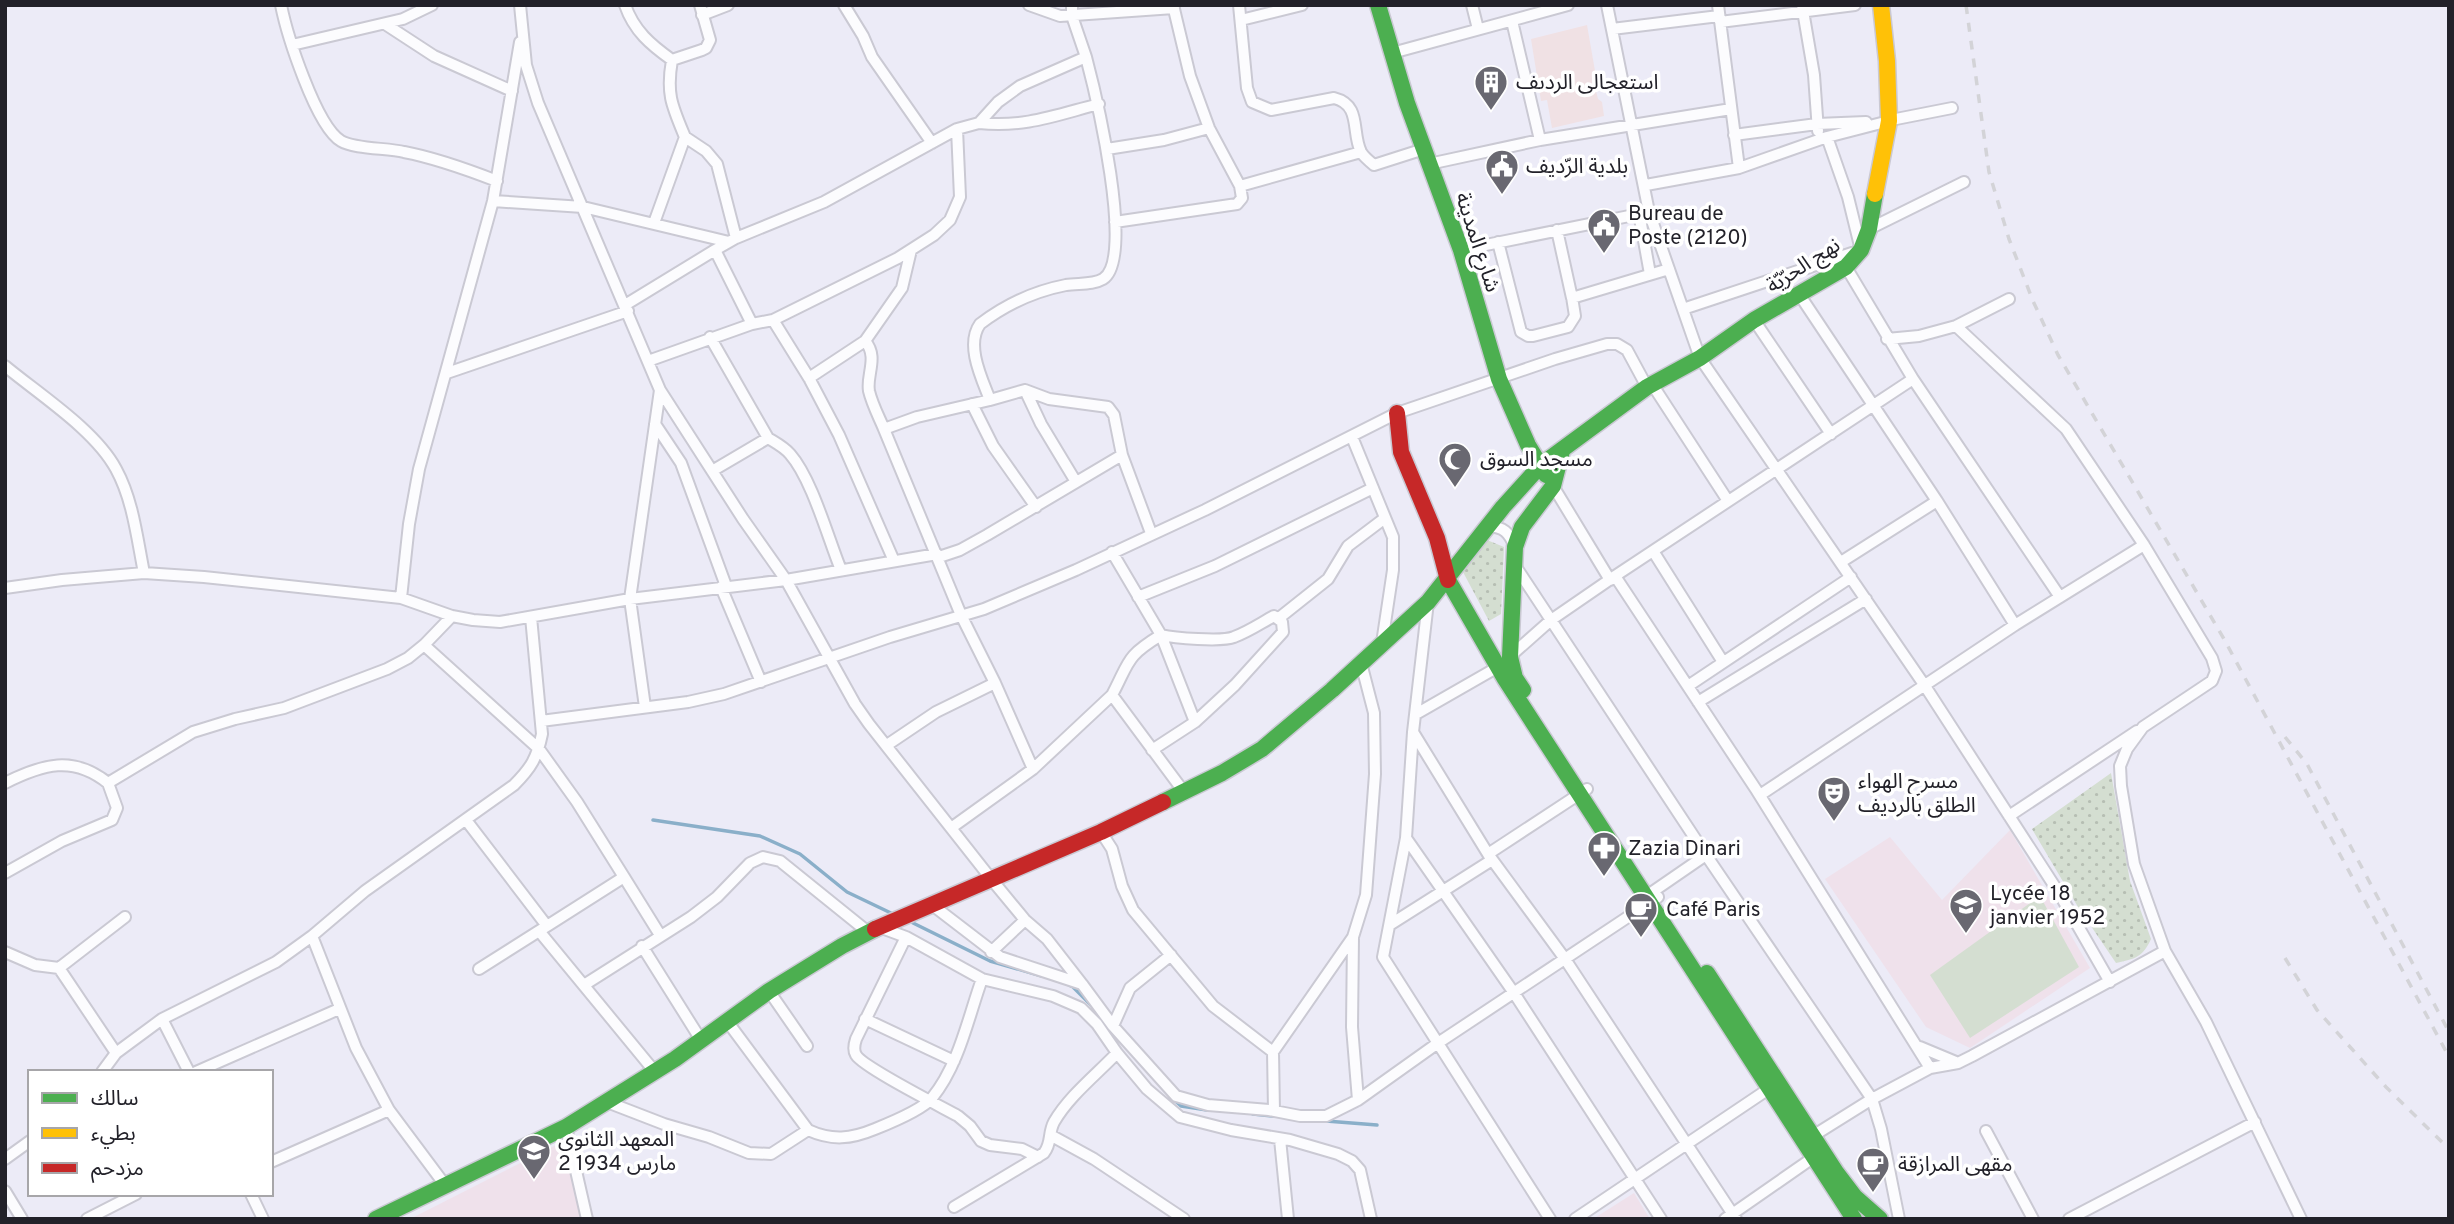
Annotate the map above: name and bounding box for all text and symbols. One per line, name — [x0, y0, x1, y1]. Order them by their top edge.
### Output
building icon: استعجالى الردىف — [1472, 63, 1510, 112]
place label: استعجالى الردىف — [1516, 70, 1658, 97]
public building icon: بلدية الرّديف — [1483, 147, 1521, 196]
place label: بلدية الرّديف — [1526, 154, 1628, 181]
street label: شارع المدينة — [1448, 189, 1505, 296]
place label: Bureau de Poste (2120) — [1628, 201, 1748, 252]
public building icon: Bureau de Poste (2120) — [1585, 206, 1623, 255]
street label: نهج الحرّيّة — [1762, 232, 1846, 300]
mosque icon: مسجد السوق — [1436, 440, 1474, 489]
place label: مسجد السوق — [1480, 447, 1593, 474]
place label: مسرح الهواء الطلق بالرديف — [1858, 769, 1976, 820]
theatre icon: مسرح الهواء الطلق بالرديف — [1815, 774, 1853, 823]
pharmacy icon: Zazia Dinari — [1585, 829, 1623, 878]
place label: Zazia Dinari — [1628, 836, 1741, 863]
place label: Lycée 18 janvier 1952 — [1989, 881, 2105, 932]
school or university icon: Lycée 18 janvier 1952 — [1947, 886, 1985, 935]
cafe icon: Café Paris — [1622, 890, 1660, 939]
place label: Café Paris — [1666, 897, 1761, 924]
legend — [28, 1070, 273, 1196]
text: سالك — [91, 1086, 138, 1113]
text: بطيء — [91, 1121, 136, 1149]
place label: المعهد الثانوي 2 مارس 1934 — [558, 1127, 676, 1178]
school or university icon: المعهد الثانوي 2 مارس 1934 — [515, 1132, 553, 1181]
cafe icon: مقهى المرازقة — [1854, 1145, 1892, 1194]
place label: مقهى المرازقة — [1898, 1152, 2013, 1179]
text: مزدحم — [91, 1156, 144, 1183]

